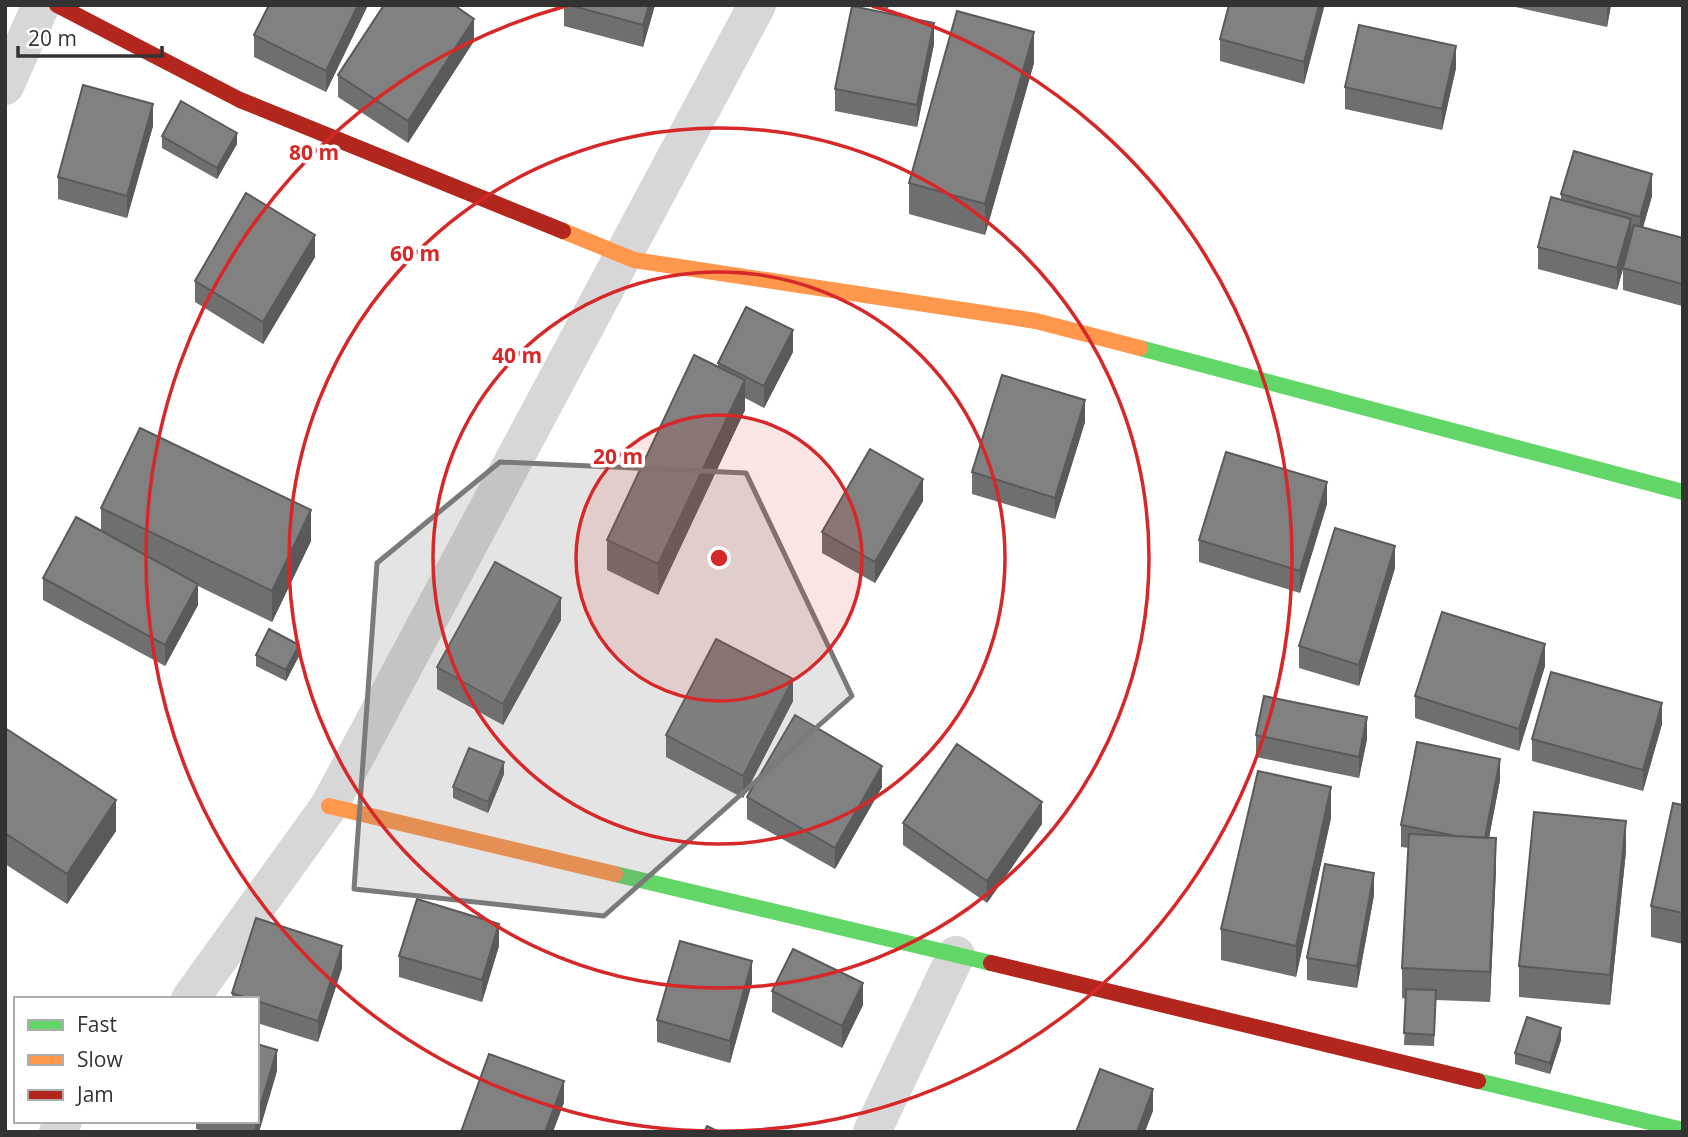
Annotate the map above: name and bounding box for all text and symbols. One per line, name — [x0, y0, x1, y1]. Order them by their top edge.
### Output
scale bar — [18, 14, 161, 58]
text: 20 m — [28, 24, 77, 52]
text: 80 m — [289, 138, 339, 166]
text: 60 m — [390, 239, 440, 267]
text: 40 m — [492, 341, 542, 369]
text: 20 m — [593, 442, 643, 470]
centre of rings — [707, 546, 731, 570]
legend — [14, 997, 259, 1123]
text: Fast — [77, 1010, 117, 1038]
text: Slow — [77, 1045, 123, 1073]
text: Jam — [75, 1080, 114, 1108]

